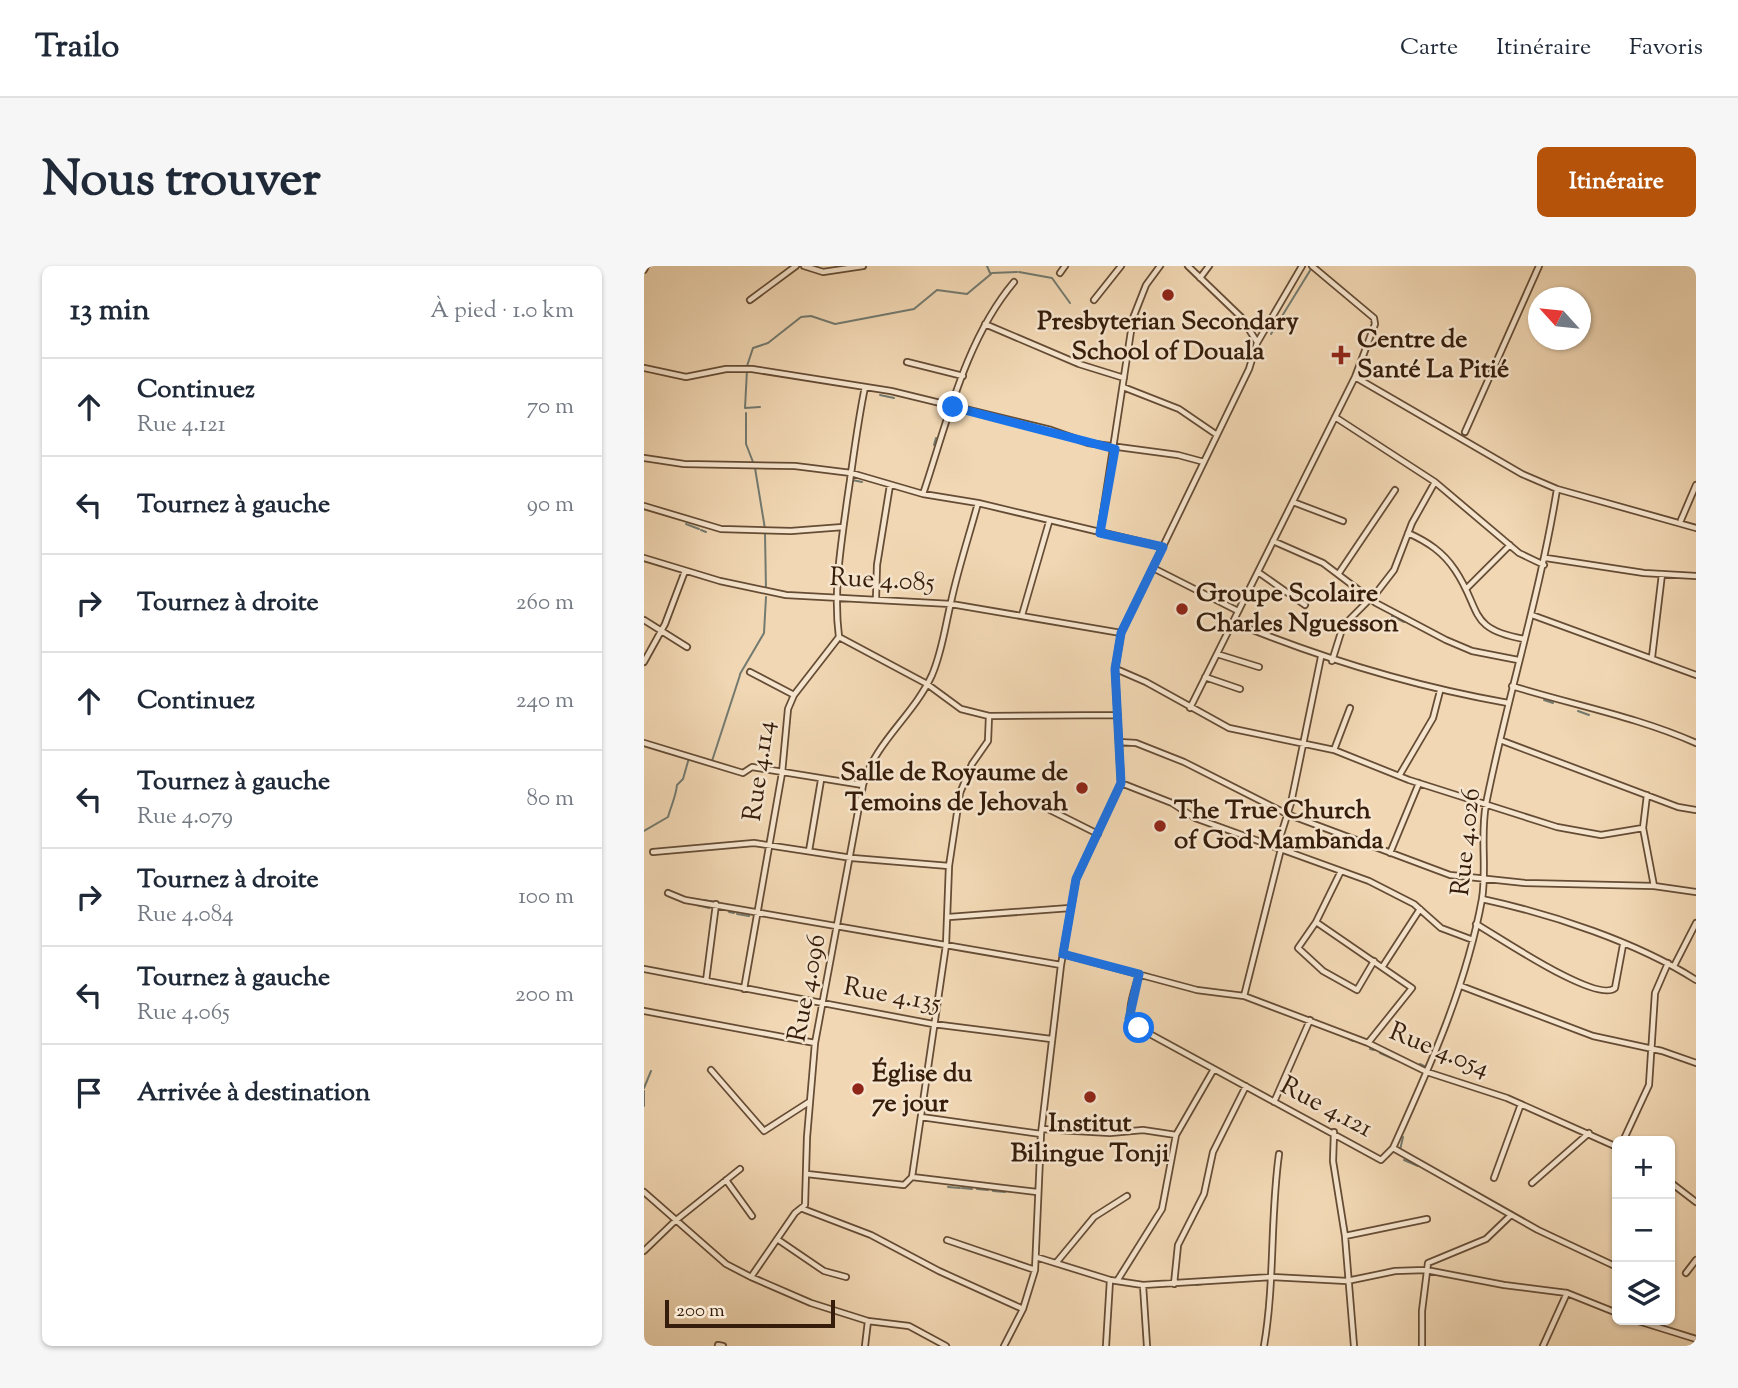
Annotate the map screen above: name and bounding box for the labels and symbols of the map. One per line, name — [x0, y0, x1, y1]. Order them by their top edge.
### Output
marker: Presbyterian Secondary School of Douala — [1160, 287, 1176, 303]
north arrow — [1528, 287, 1591, 350]
place label: Presbyterian Secondary School of Douala — [1037, 304, 1299, 371]
place label: Centre de Santé La Pitié — [1357, 322, 1509, 389]
marker: Centre de Santé La Pitié — [1331, 345, 1351, 365]
route end — [937, 391, 968, 422]
street label: Rue 4.085 — [829, 560, 936, 602]
place label: Groupe Scolaire Charles Nguesson — [1196, 576, 1399, 643]
marker: Groupe Scolaire Charles Nguesson — [1174, 601, 1190, 617]
street label: Rue 4.114 — [735, 718, 785, 824]
place label: Salle de Royaume de Temoins de Jehovah — [840, 755, 1069, 822]
marker: Salle de Royaume de Temoins de Jehovah — [1074, 780, 1090, 796]
street label: Rue 4.026 — [1443, 786, 1491, 898]
place label: The True Church of God Mambanda — [1174, 793, 1384, 860]
marker: The True Church of God Mambanda — [1152, 818, 1168, 834]
street label: Rue 4.096 — [779, 931, 837, 1045]
street label: Rue 4.135 — [840, 969, 944, 1023]
route start — [1123, 1012, 1154, 1043]
street label: Rue 4.054 — [1383, 1014, 1495, 1088]
place label: Église du 7e jour — [872, 1056, 972, 1123]
street label: Rue 4.121 — [1273, 1068, 1379, 1148]
marker: Église du 7e jour — [850, 1081, 866, 1097]
marker: Institut Bilingue Tonji — [1082, 1089, 1098, 1105]
place label: Institut Bilingue Tonji — [1011, 1106, 1170, 1173]
scale bar — [665, 1297, 835, 1329]

